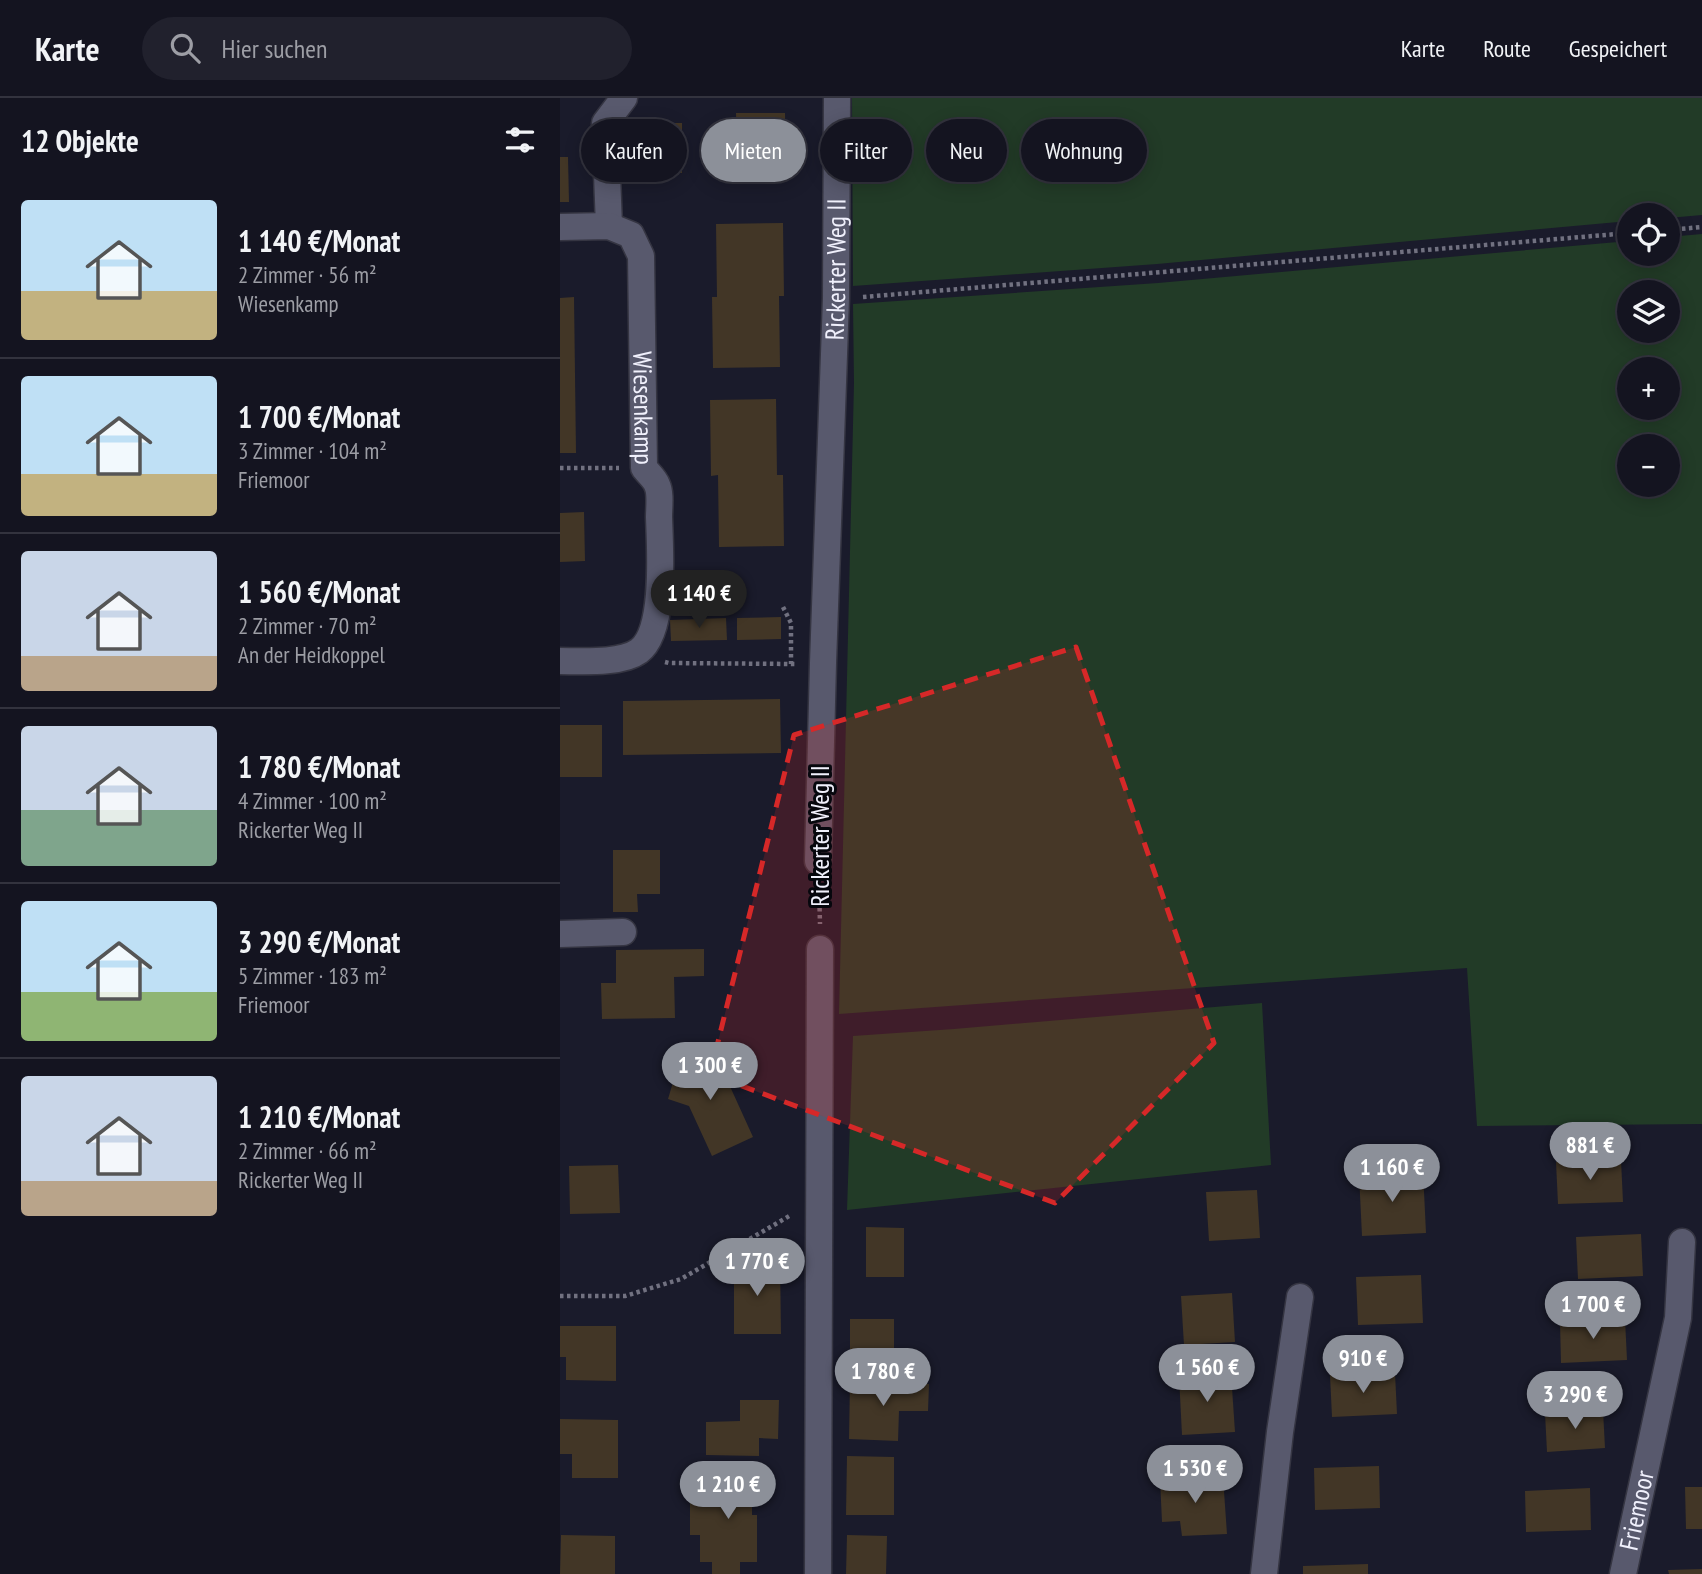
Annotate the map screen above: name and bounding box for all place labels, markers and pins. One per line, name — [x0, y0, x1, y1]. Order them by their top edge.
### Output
pin: 1 140 € — [634, 570, 764, 630]
pin: 1 300 € — [645, 1042, 775, 1102]
pin: 881 € — [1541, 1122, 1639, 1182]
pin: 1 160 € — [1327, 1144, 1457, 1204]
pin: 1 770 € — [692, 1238, 822, 1298]
pin: 1 700 € — [1528, 1282, 1658, 1341]
pin: 910 € — [1314, 1336, 1412, 1395]
pin: 1 560 € — [1142, 1344, 1272, 1404]
pin: 1 780 € — [818, 1348, 948, 1408]
pin: 3 290 € — [1510, 1372, 1640, 1431]
pin: 1 530 € — [1130, 1446, 1260, 1505]
pin: 1 210 € — [663, 1462, 793, 1521]

